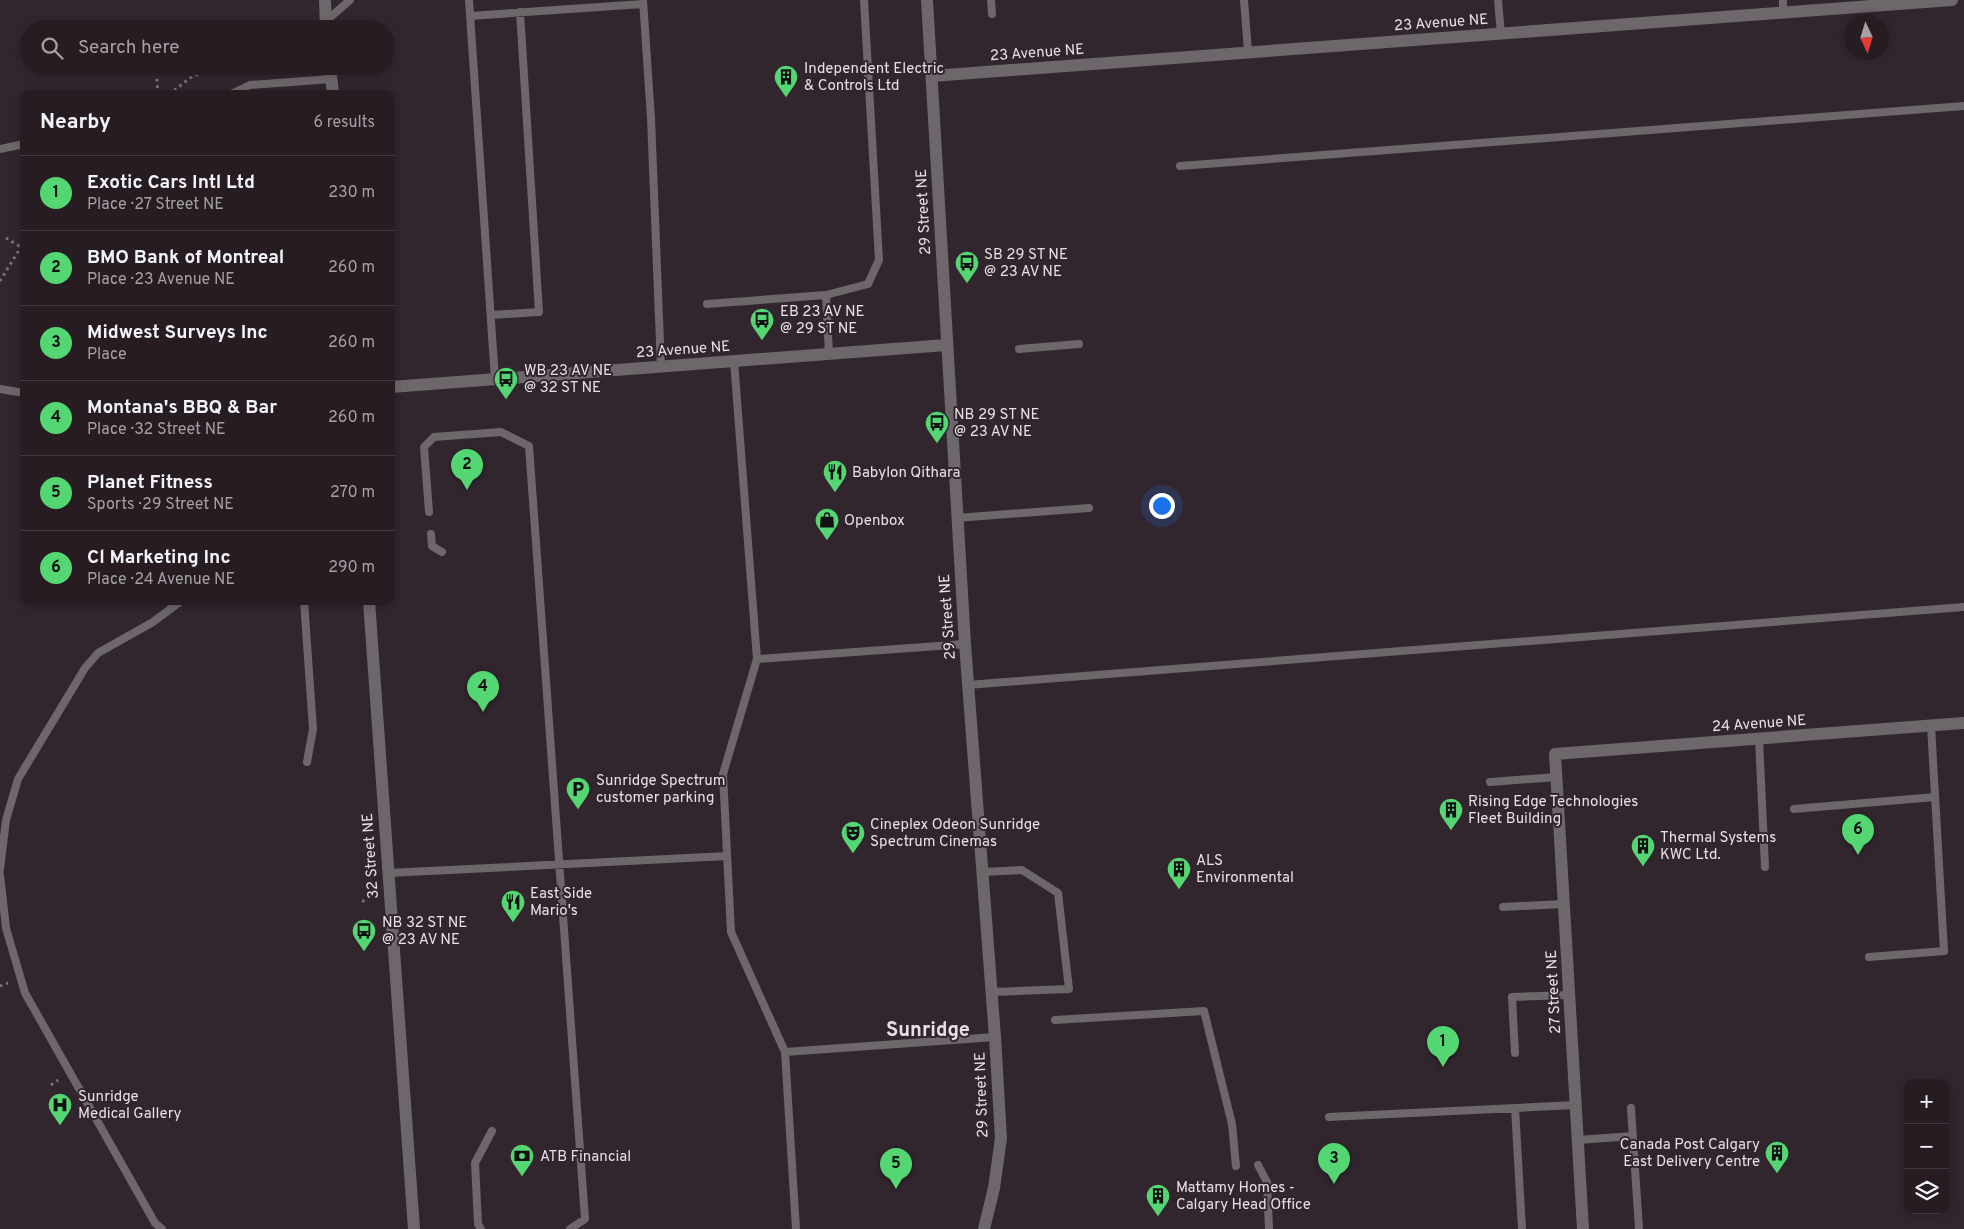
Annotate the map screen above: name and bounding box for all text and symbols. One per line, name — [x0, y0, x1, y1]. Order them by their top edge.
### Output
street label: 23 Avenue NE — [1393, 11, 1489, 36]
north arrow — [1844, 15, 1889, 60]
search box — [20, 20, 395, 75]
icon: search — [38, 34, 66, 62]
text: Search here — [78, 36, 180, 60]
street label: 23 Avenue NE — [989, 41, 1085, 66]
place label: Independent Electric & Controls Ltd — [804, 60, 944, 96]
building icon: Independent Electric & Controls Ltd — [773, 64, 799, 98]
text: Nearby — [40, 109, 111, 136]
text: 6 results — [313, 113, 375, 133]
street label: 29 Street NE — [913, 168, 936, 255]
text: Exotic Cars Intl Ltd — [87, 171, 255, 195]
text: 1 — [53, 183, 59, 203]
text: 230 m — [328, 183, 375, 203]
text: Place · 27 Street NE — [87, 195, 224, 215]
text: BMO Bank of Montreal — [87, 246, 284, 270]
place label: SB 29 ST NE @ 23 AV NE — [984, 246, 1068, 282]
bus stop icon: SB 29 ST NE @ 23 AV NE — [954, 250, 980, 284]
text: 2 — [51, 258, 61, 278]
text: 260 m — [328, 258, 375, 278]
text: Place · 23 Avenue NE — [87, 270, 235, 290]
place label: EB 23 AV NE @ 29 ST NE — [780, 303, 864, 339]
bus stop icon: EB 23 AV NE @ 29 ST NE — [749, 307, 775, 341]
text: Midwest Surveys Inc — [87, 321, 268, 345]
text: 3 — [51, 333, 61, 353]
text: 260 m — [328, 333, 375, 353]
street label: 23 Avenue NE — [635, 338, 731, 363]
text: Place — [87, 345, 127, 365]
place label: WB 23 AV NE @ 32 ST NE — [524, 362, 612, 398]
bus stop icon: WB 23 AV NE @ 32 ST NE — [493, 366, 519, 400]
text: Montana's BBQ & Bar — [87, 396, 277, 420]
place label: NB 29 ST NE @ 23 AV NE — [954, 406, 1039, 442]
text: 4 — [51, 408, 61, 428]
text: 260 m — [328, 408, 375, 428]
bus stop icon: NB 29 ST NE @ 23 AV NE — [924, 410, 950, 444]
text: Place · 32 Street NE — [87, 420, 226, 440]
pin: 2 — [451, 449, 483, 490]
restaurant icon: Babylon Qithara — [822, 459, 848, 493]
place label: Babylon Qithara — [852, 464, 961, 483]
text: Planet Fitness — [87, 471, 213, 495]
text: 5 — [51, 483, 61, 503]
text: 270 m — [330, 483, 375, 503]
your location — [1149, 493, 1175, 519]
text: Sports · 29 Street NE — [87, 495, 234, 515]
shop icon: Openbox — [814, 507, 840, 541]
place label: Openbox — [844, 512, 905, 531]
text: Cl Marketing Inc — [87, 546, 231, 570]
text: 6 — [51, 558, 61, 578]
text: 290 m — [328, 558, 375, 578]
text: Place · 24 Avenue NE — [87, 570, 235, 590]
street label: 29 Street NE — [936, 573, 961, 660]
pin: 4 — [467, 671, 499, 712]
street label: 24 Avenue NE — [1711, 712, 1807, 737]
place label: Sunridge Spectrum customer parking — [596, 772, 726, 808]
parking icon: Sunridge Spectrum customer parking — [565, 776, 591, 810]
place label: Rising Edge Technologies Fleet Building — [1468, 793, 1638, 829]
building icon: Rising Edge Technologies Fleet Building — [1438, 797, 1464, 831]
street label: 32 Street NE — [359, 812, 384, 899]
pin: 6 — [1842, 814, 1874, 855]
place label: Cineplex Odeon Sunridge Spectrum Cinemas — [870, 816, 1040, 852]
theatre icon: Cineplex Odeon Sunridge Spectrum Cinemas — [840, 820, 866, 854]
place label: Thermal Systems KWC Ltd. — [1660, 829, 1776, 865]
building icon: Thermal Systems KWC Ltd. — [1630, 833, 1656, 867]
place label: ALS Environmental — [1196, 852, 1294, 888]
building icon: ALS Environmental — [1166, 856, 1192, 890]
place label: East Side Mario's — [530, 885, 592, 921]
restaurant icon: East Side Mario's — [500, 889, 526, 923]
place label: NB 32 ST NE @ 23 AV NE — [382, 914, 467, 950]
bus stop icon: NB 32 ST NE @ 23 AV NE — [351, 918, 377, 952]
street label: 27 Street NE — [1543, 949, 1566, 1034]
district label: Sunridge — [886, 1018, 970, 1044]
pin: 1 — [1427, 1026, 1459, 1067]
street label: 29 Street NE — [972, 1052, 993, 1138]
map controls — [1904, 1079, 1949, 1214]
button: + — [1904, 1079, 1949, 1124]
place label: Sunridge Medical Gallery — [78, 1088, 182, 1124]
hospital icon: Sunridge Medical Gallery — [47, 1092, 73, 1126]
button: − — [1904, 1124, 1949, 1169]
place label: Canada Post Calgary East Delivery Centre — [1620, 1136, 1760, 1172]
building icon: Canada Post Calgary East Delivery Centre — [1764, 1140, 1790, 1174]
bank icon: ATB Financial — [509, 1143, 535, 1177]
pin: 3 — [1318, 1143, 1350, 1184]
place label: ATB Financial — [540, 1148, 631, 1167]
pin: 5 — [880, 1148, 912, 1189]
button: layers — [1904, 1169, 1949, 1214]
place label: Mattamy Homes - Calgary Head Office — [1176, 1179, 1311, 1215]
building icon: Mattamy Homes - Calgary Head Office — [1145, 1183, 1171, 1217]

